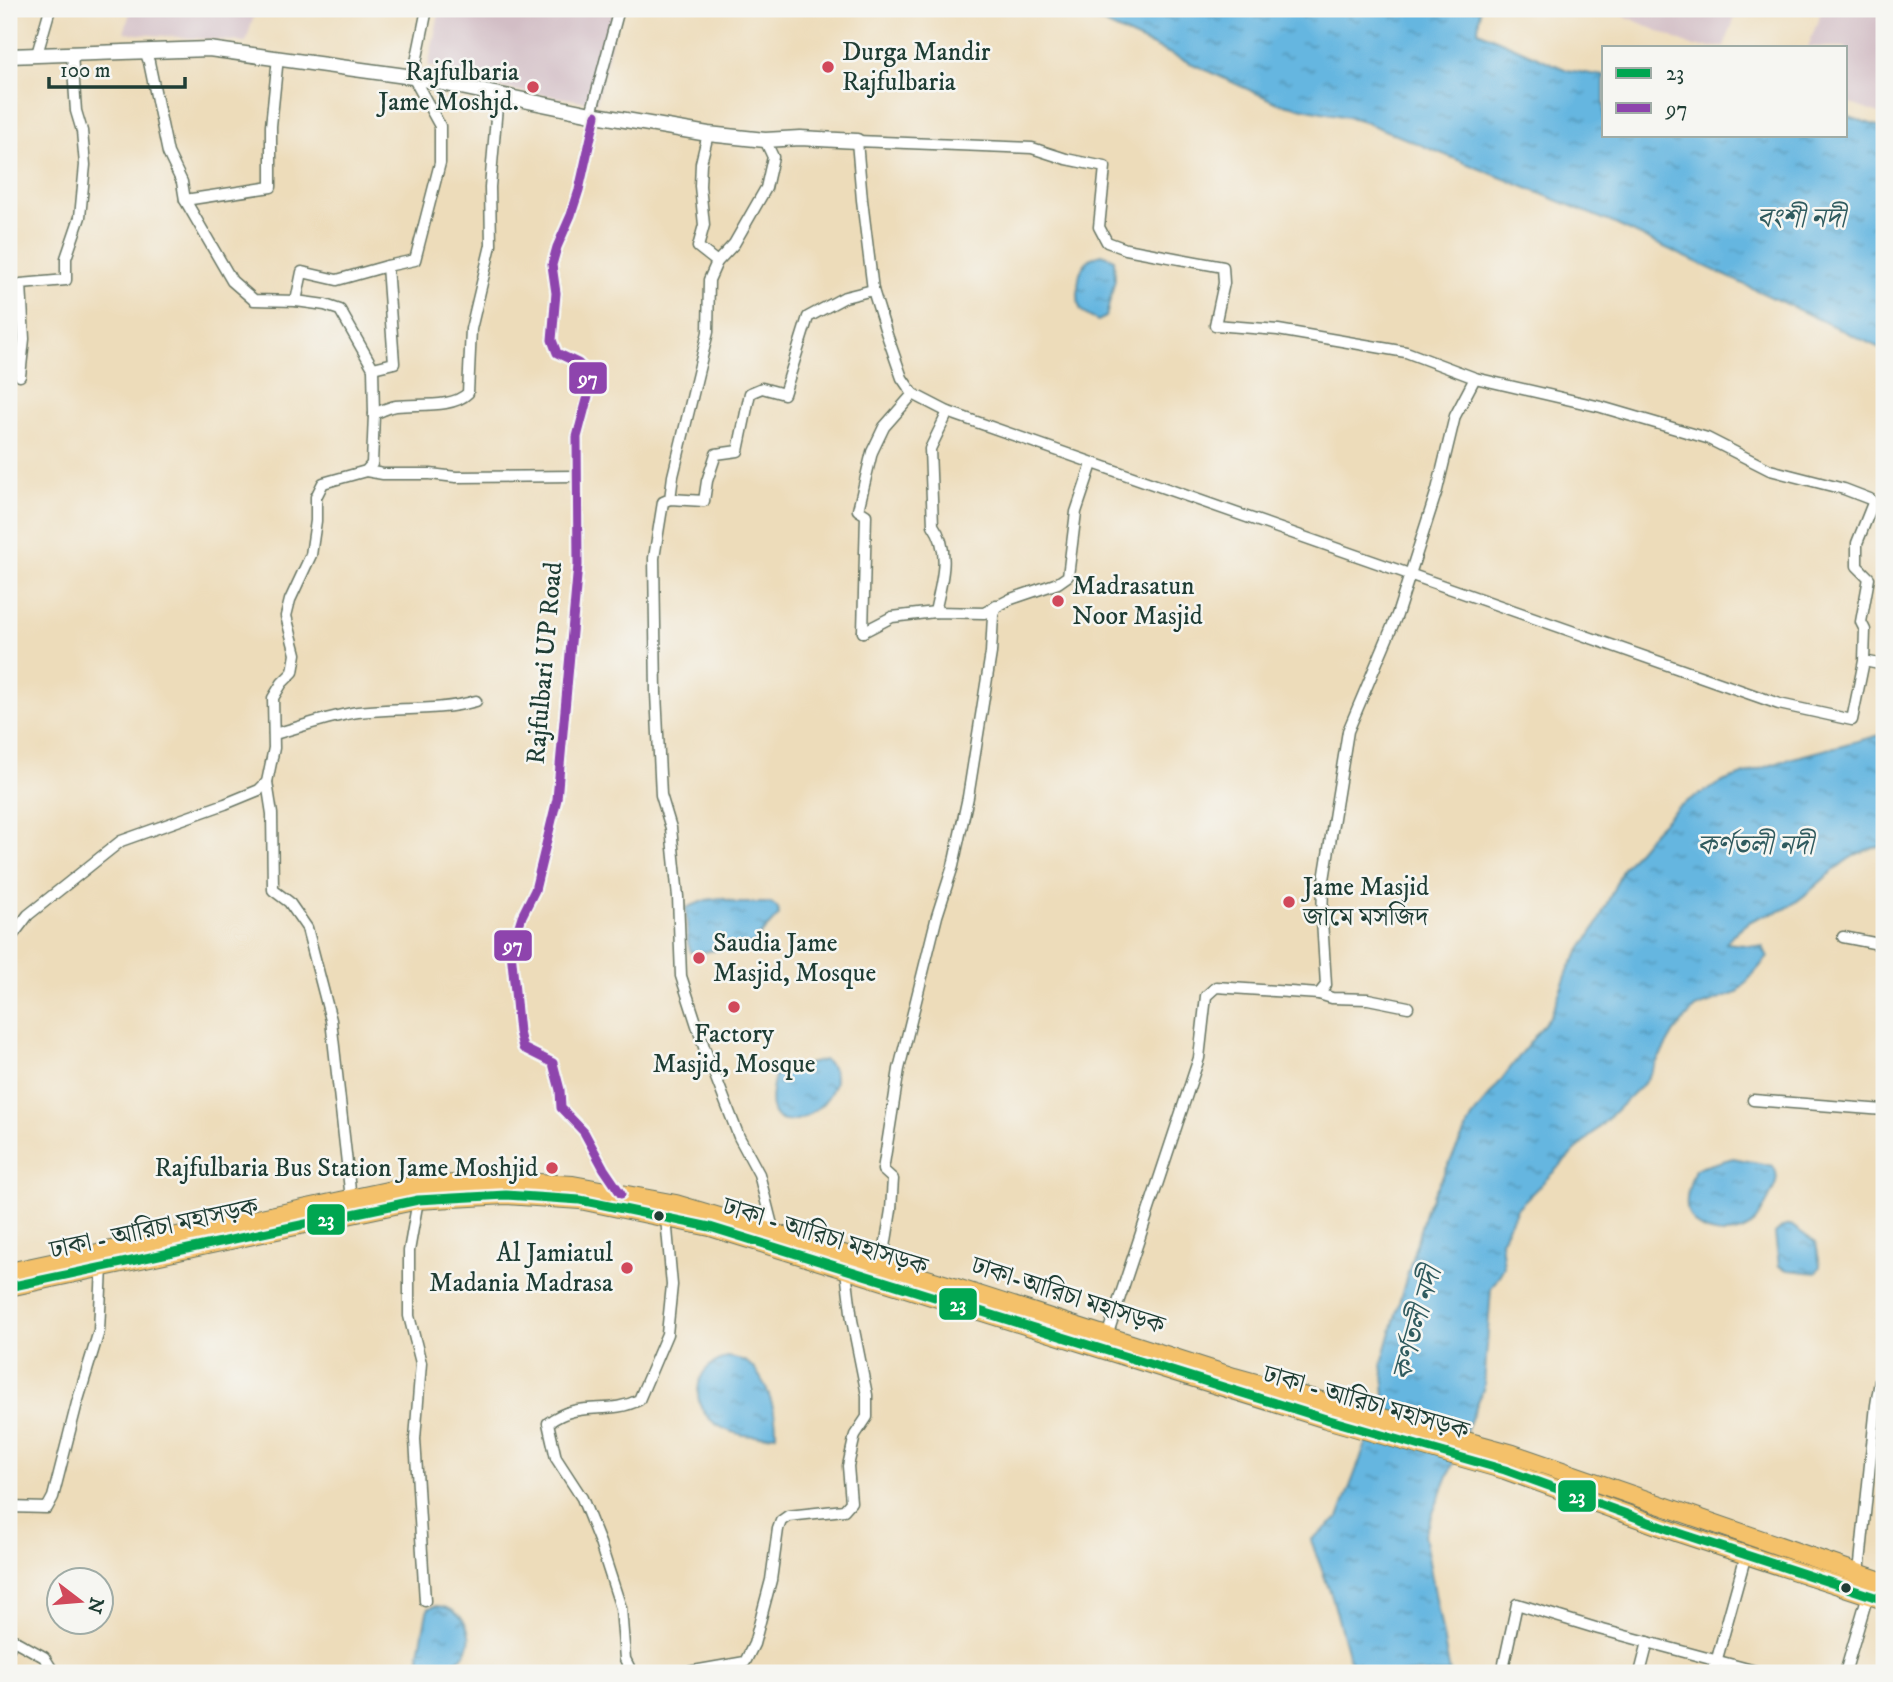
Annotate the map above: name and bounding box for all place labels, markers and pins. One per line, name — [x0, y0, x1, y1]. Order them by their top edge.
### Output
place label: Durga Mandir Rajfulbaria — [842, 36, 991, 99]
place label: Rajfulbaria Jame Moshjd. — [376, 56, 519, 119]
marker: Durga Mandir Rajfulbaria — [820, 59, 836, 75]
marker: Rajfulbaria Jame Moshjd. — [525, 79, 541, 95]
place label: Madrasatun Noor Masjid — [1072, 570, 1203, 633]
marker: Madrasatun Noor Masjid — [1050, 593, 1066, 609]
place label: Jame Masjid জামে মসজিদ — [1301, 871, 1430, 934]
marker: Jame Masjid জামে মসজিদ — [1281, 894, 1297, 910]
place label: Saudia Jame Masjid, Mosque — [713, 927, 876, 990]
marker: Saudia Jame Masjid, Mosque — [691, 950, 707, 966]
marker: Factory Masjid, Mosque — [726, 999, 742, 1015]
place label: Factory Masjid, Mosque — [652, 1018, 816, 1081]
place label: Rajfulbaria Bus Station Jame Moshjid — [155, 1152, 538, 1185]
marker: Rajfulbaria Bus Station Jame Moshjid — [544, 1160, 560, 1176]
unlabelled marker — [652, 1209, 666, 1223]
place label: Al Jamiatul Madania Madrasa — [429, 1237, 613, 1300]
marker: Al Jamiatul Madania Madrasa — [619, 1260, 635, 1276]
unlabelled marker — [1839, 1581, 1853, 1595]

